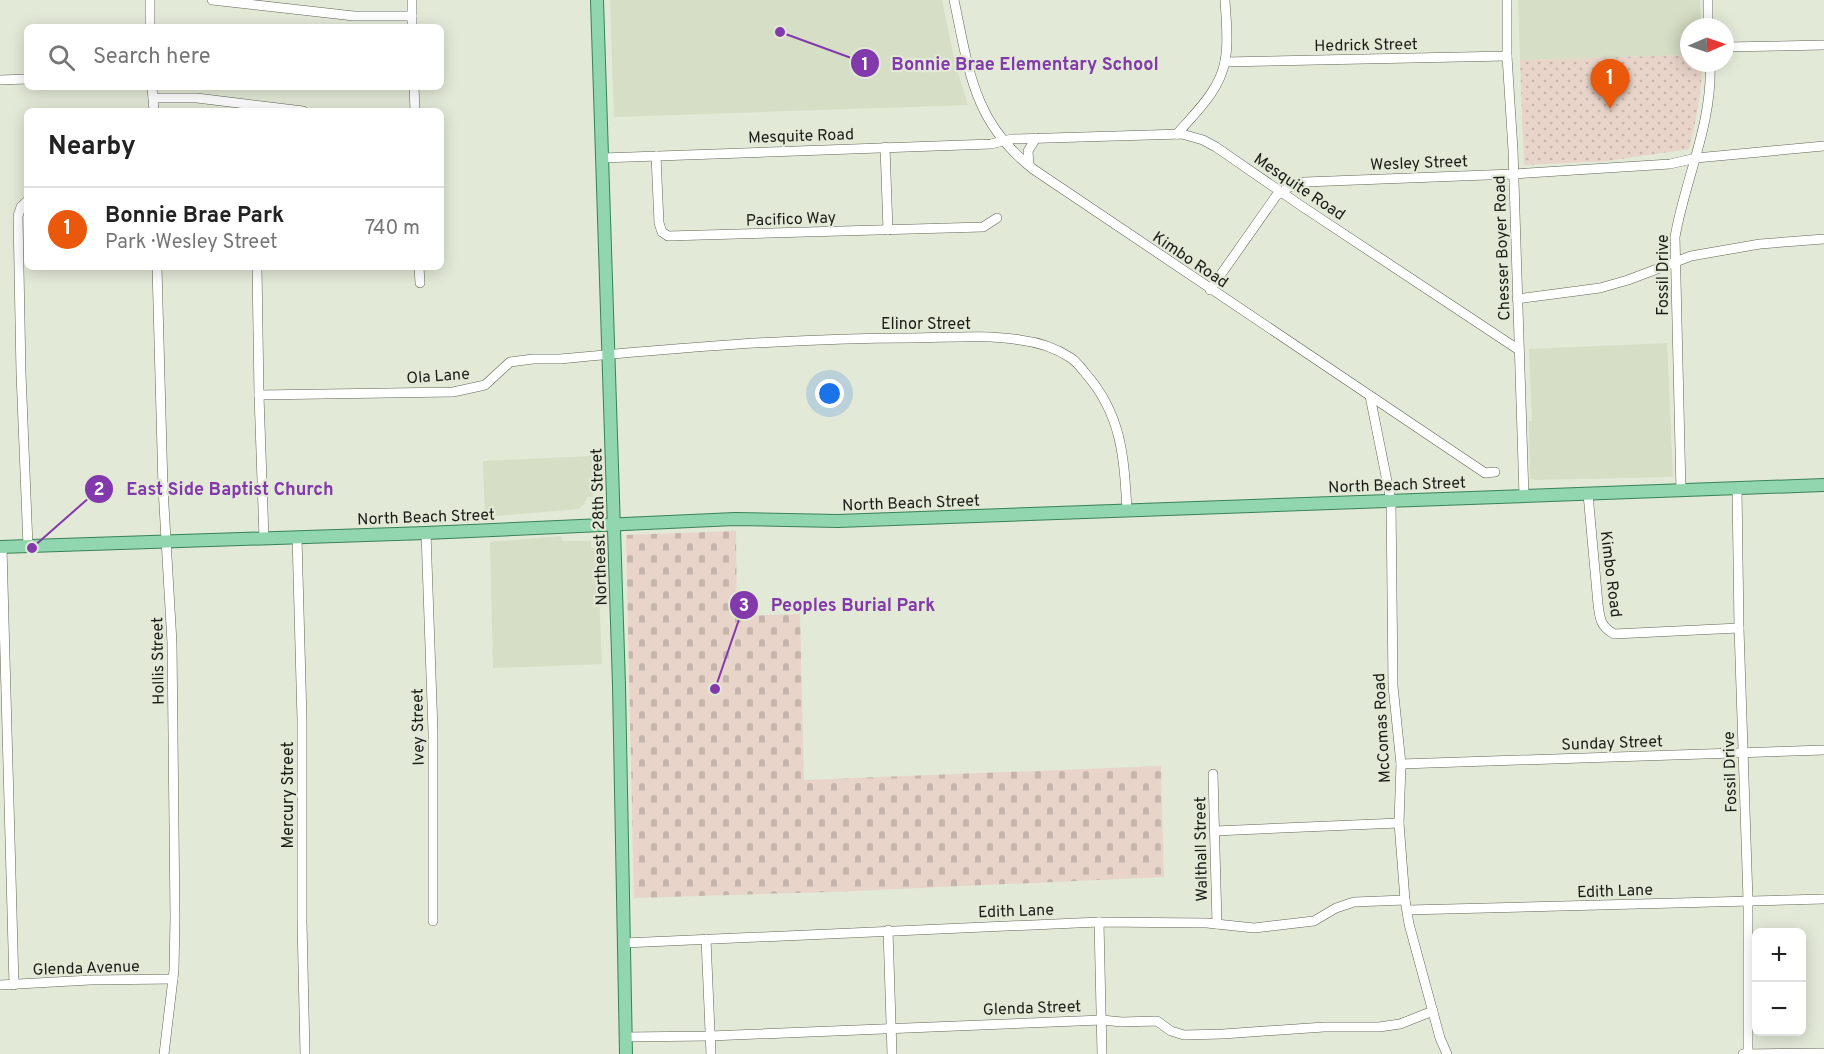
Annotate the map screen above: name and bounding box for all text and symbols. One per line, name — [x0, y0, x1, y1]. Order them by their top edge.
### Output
north arrow — [1680, 18, 1734, 72]
search box — [24, 24, 444, 90]
street label: Hedrick Street — [1314, 35, 1418, 57]
icon: search — [45, 41, 78, 74]
text: Search here — [93, 44, 211, 71]
callout: Bonnie Brae Elementary School — [850, 45, 1171, 81]
text: 1 — [861, 54, 869, 77]
text: Bonnie Brae Elementary School — [891, 54, 1159, 77]
pin: 1 — [1590, 60, 1630, 109]
street label: Mesquite Road — [748, 125, 854, 149]
text: Nearby — [48, 131, 136, 164]
street label: Mesquite Road — [1249, 150, 1348, 226]
street label: Wesley Street — [1370, 152, 1468, 176]
street label: Chesser Boyer Road — [1490, 175, 1516, 321]
text: Bonnie Brae Park — [105, 203, 284, 230]
street label: Pacifico Way — [746, 208, 837, 232]
text: 1 — [64, 216, 72, 242]
text: 740 m — [365, 216, 420, 242]
street label: Kimbo Road — [1148, 228, 1232, 293]
text: Park · Wesley Street — [105, 230, 278, 256]
street label: Fossil Drive — [1654, 234, 1674, 316]
street label: Elinor Street — [881, 315, 971, 335]
street label: Ola Lane — [406, 365, 471, 389]
your location — [815, 379, 844, 408]
street label: Northeast 28th Street — [587, 448, 613, 606]
callout: East Side Baptist Church — [84, 471, 346, 507]
street label: North Beach Street — [1328, 474, 1466, 498]
text: 2 — [93, 479, 105, 502]
text: East Side Baptist Church — [126, 479, 334, 502]
street label: North Beach Street — [842, 492, 980, 516]
street label: North Beach Street — [357, 506, 495, 530]
street label: Kimbo Road — [1595, 530, 1625, 619]
callout: Peoples Burial Park — [729, 587, 947, 623]
text: 3 — [739, 595, 749, 618]
text: Peoples Burial Park — [771, 595, 935, 618]
street label: Hollis Street — [148, 617, 170, 705]
street label: McComas Road — [1370, 672, 1396, 783]
street label: Ivey Street — [408, 688, 430, 766]
street label: Fossil Drive — [1720, 731, 1742, 813]
street label: Sunday Street — [1561, 732, 1663, 756]
street label: Mercury Street — [279, 741, 299, 849]
street label: Walthall Street — [1191, 796, 1213, 902]
street label: Edith Lane — [1577, 881, 1653, 903]
street label: Edith Lane — [978, 901, 1054, 923]
map controls — [1752, 928, 1806, 1036]
button: + — [1752, 928, 1806, 982]
street label: Glenda Avenue — [32, 957, 140, 981]
button: − — [1752, 982, 1806, 1036]
street label: Glenda Street — [983, 997, 1082, 1021]

